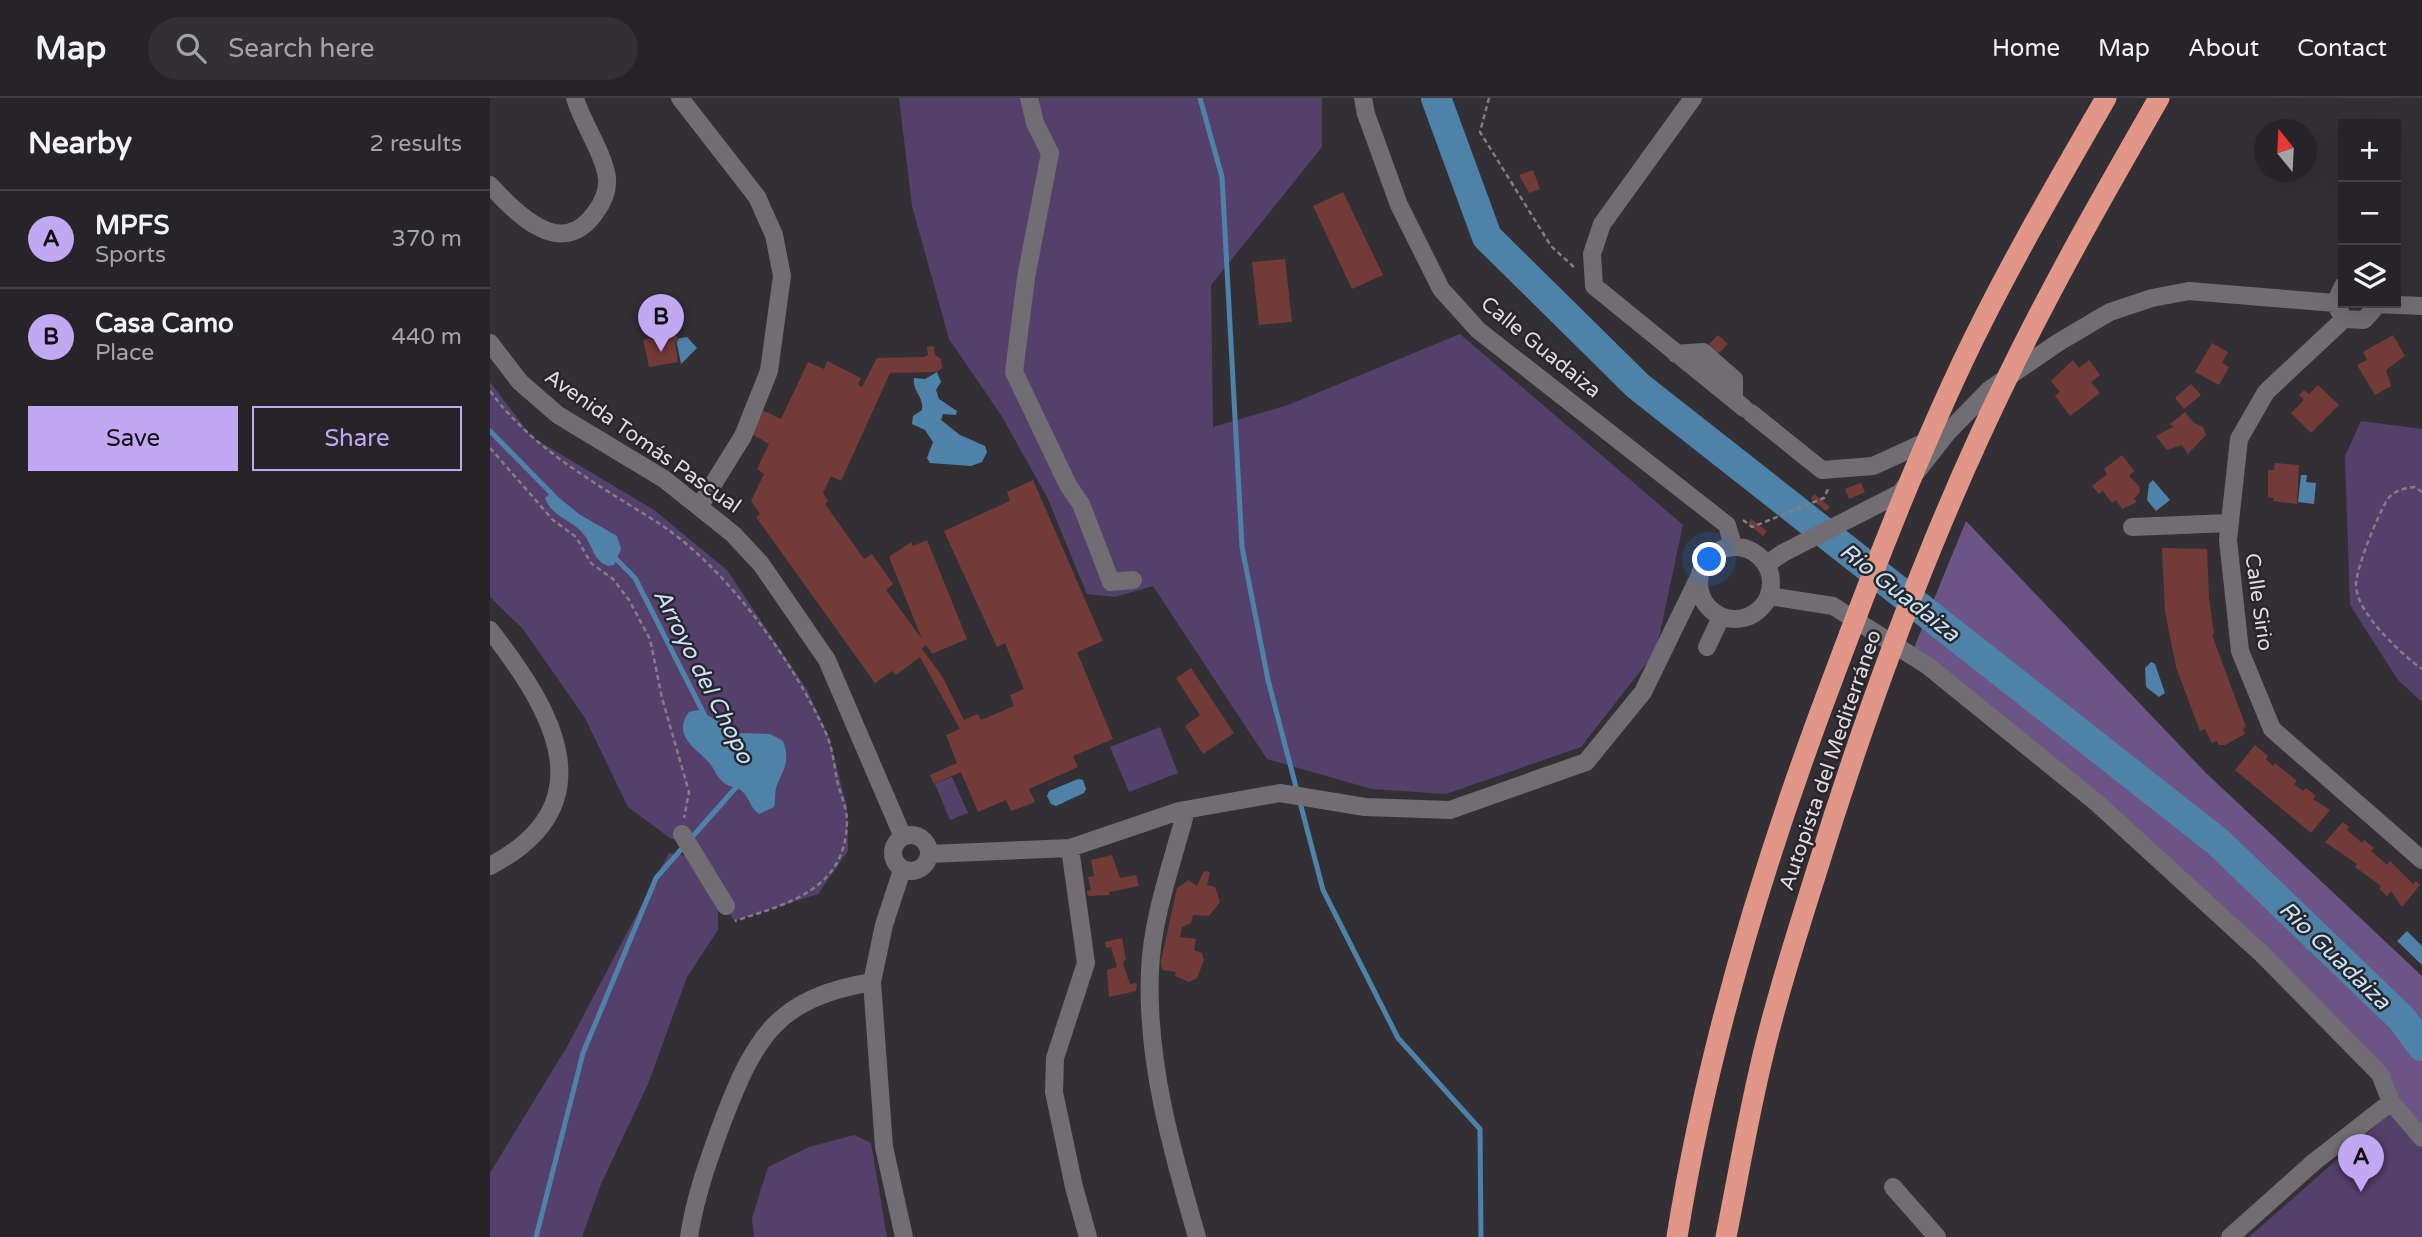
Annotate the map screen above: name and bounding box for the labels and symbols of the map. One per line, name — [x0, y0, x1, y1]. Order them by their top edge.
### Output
north arrow — [2254, 119, 2317, 182]
street label: Calle Guadaiza — [1476, 291, 1606, 403]
pin: B — [638, 294, 684, 352]
street label: Avenida Tomás Pascual — [540, 364, 746, 519]
water label: Rio Guadaiza — [1834, 537, 1966, 649]
your location — [1692, 542, 1726, 576]
street label: Calle Sirio — [2239, 552, 2278, 652]
water label: Arroyo del Chopo — [647, 585, 760, 769]
street label: Autopista del Mediterráneo — [1774, 627, 1887, 894]
water label: Rio Guadaiza — [2273, 896, 2397, 1017]
pin: A — [2338, 1134, 2384, 1192]

